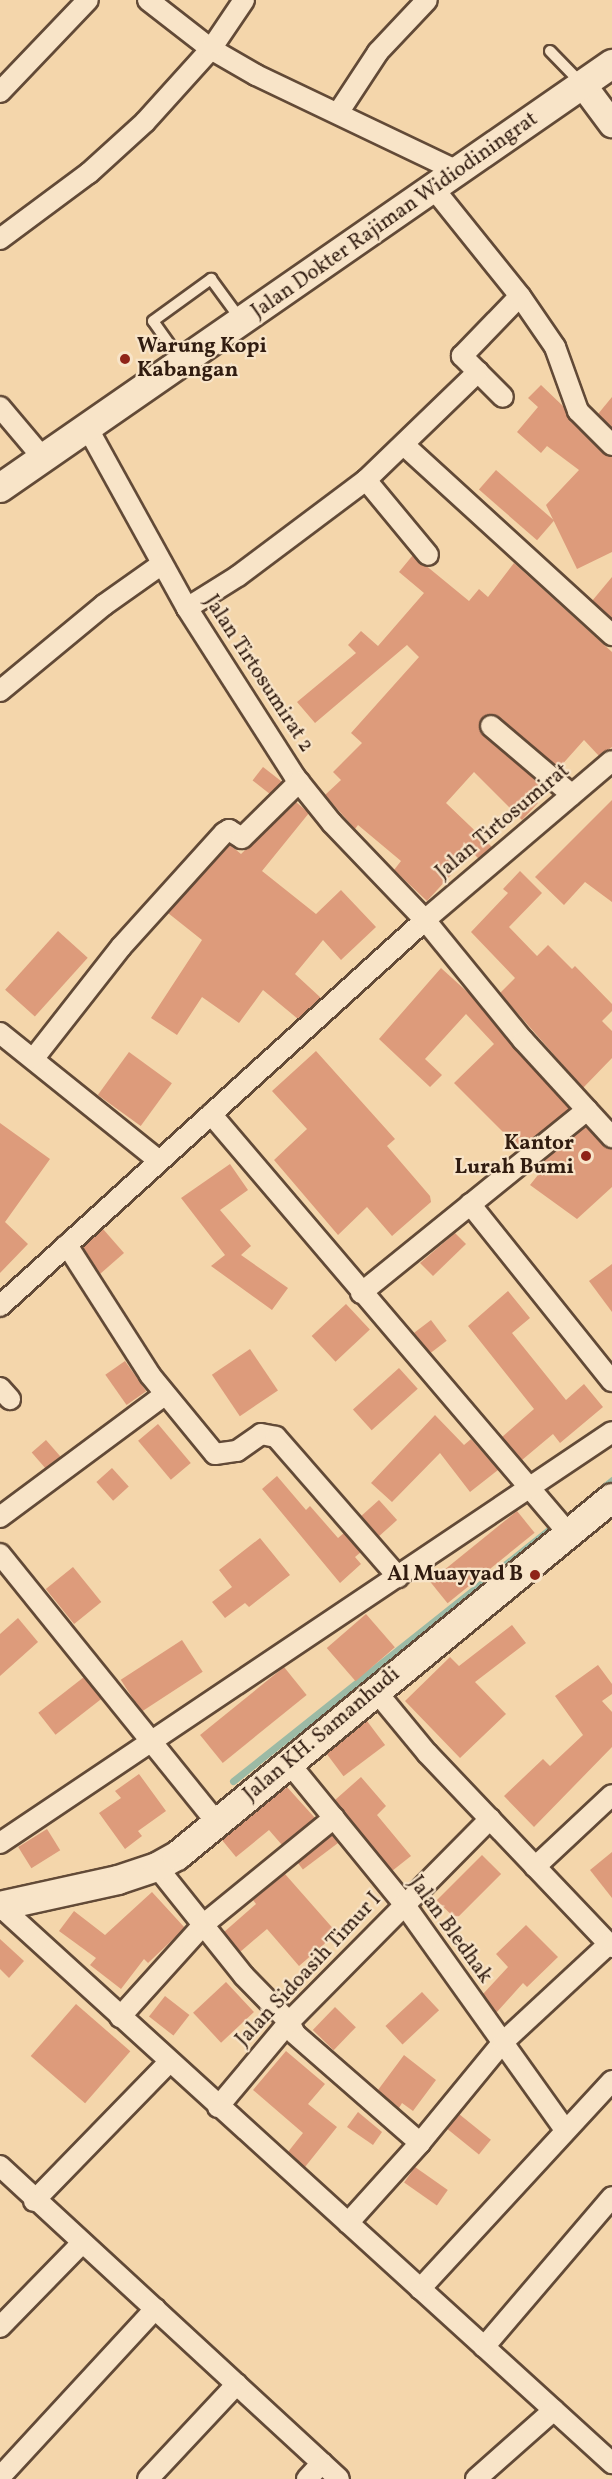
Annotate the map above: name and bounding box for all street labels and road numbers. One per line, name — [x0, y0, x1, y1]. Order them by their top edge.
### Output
street label: Jalan Dokter Rajiman Widiodiningrat — [247, 107, 543, 325]
street label: Jalan Tirtosumirat 2 — [198, 590, 318, 758]
street label: Jalan Tirtosumirat — [431, 758, 575, 886]
street label: Jalan KH. Samanhudi — [239, 1662, 405, 1808]
street label: Jalan Bledhak — [403, 1871, 497, 1989]
street label: Jalan Sidoasih Timur I — [231, 1887, 387, 2053]

